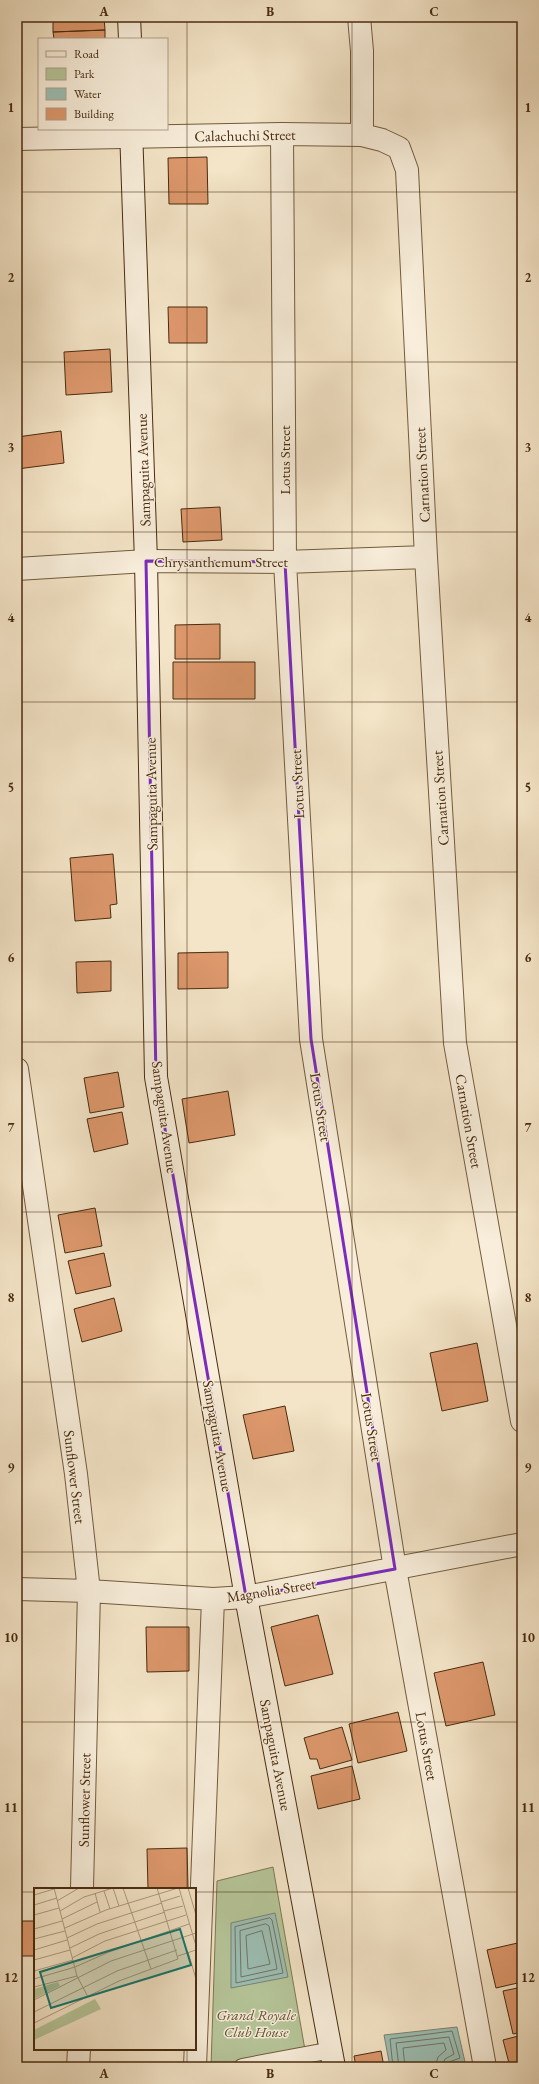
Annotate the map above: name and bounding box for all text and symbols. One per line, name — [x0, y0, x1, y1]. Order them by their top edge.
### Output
text: A — [98, 3, 109, 20]
text: B — [266, 3, 274, 20]
text: C — [429, 3, 439, 20]
legend — [38, 38, 168, 130]
text: Road — [74, 46, 100, 62]
text: Park — [74, 66, 95, 82]
text: Water — [74, 86, 101, 102]
text: 1 — [8, 99, 15, 116]
text: 1 — [525, 99, 532, 116]
text: Building — [74, 106, 115, 122]
street label: Calachuchi Street — [194, 125, 296, 145]
text: 2 — [8, 269, 15, 286]
text: 2 — [525, 269, 532, 286]
street label: Sampaguita Avenue — [132, 413, 154, 527]
street label: Lotus Street — [275, 425, 294, 495]
street label: Carnation Street — [410, 427, 434, 523]
text: 3 — [8, 439, 15, 456]
text: 3 — [525, 439, 532, 456]
street label: Chrysanthemum Street — [154, 552, 288, 571]
text: 4 — [8, 609, 15, 626]
text: 4 — [525, 609, 532, 626]
street label: Sampaguita Avenue — [141, 737, 161, 851]
street label: Lotus Street — [286, 748, 308, 819]
street label: Carnation Street — [427, 750, 453, 846]
text: 5 — [8, 779, 14, 796]
text: 5 — [525, 779, 531, 796]
text: 6 — [8, 949, 15, 966]
text: 6 — [525, 949, 532, 966]
street label: Sampaguita Avenue — [148, 1060, 182, 1174]
street label: Lotus Street — [306, 1071, 336, 1143]
street label: Carnation Street — [451, 1072, 487, 1170]
text: 7 — [8, 1119, 15, 1136]
text: 7 — [525, 1119, 532, 1136]
text: 8 — [8, 1289, 15, 1306]
text: 8 — [525, 1289, 532, 1306]
street label: Sampaguita Avenue — [199, 1379, 237, 1493]
street label: Lotus Street — [357, 1391, 387, 1463]
street label: Sunflower Street — [60, 1429, 90, 1525]
text: 9 — [8, 1459, 15, 1476]
text: 9 — [525, 1459, 532, 1476]
street label: Magnolia Street — [225, 1574, 317, 1606]
text: 10 — [4, 1629, 18, 1646]
text: 10 — [521, 1629, 535, 1646]
street label: Sampaguita Avenue — [256, 1698, 296, 1812]
street label: Lotus Street — [412, 1710, 442, 1782]
street label: Sunflower Street — [74, 1752, 94, 1847]
text: 11 — [4, 1799, 18, 1816]
text: 11 — [521, 1799, 535, 1816]
inset map — [34, 1888, 196, 2050]
text: 12 — [4, 1969, 18, 1986]
text: 12 — [521, 1969, 535, 1986]
park label: Grand Royale Club House — [216, 2005, 297, 2041]
text: A — [98, 2065, 109, 2082]
text: B — [266, 2065, 274, 2082]
text: C — [429, 2065, 439, 2082]

